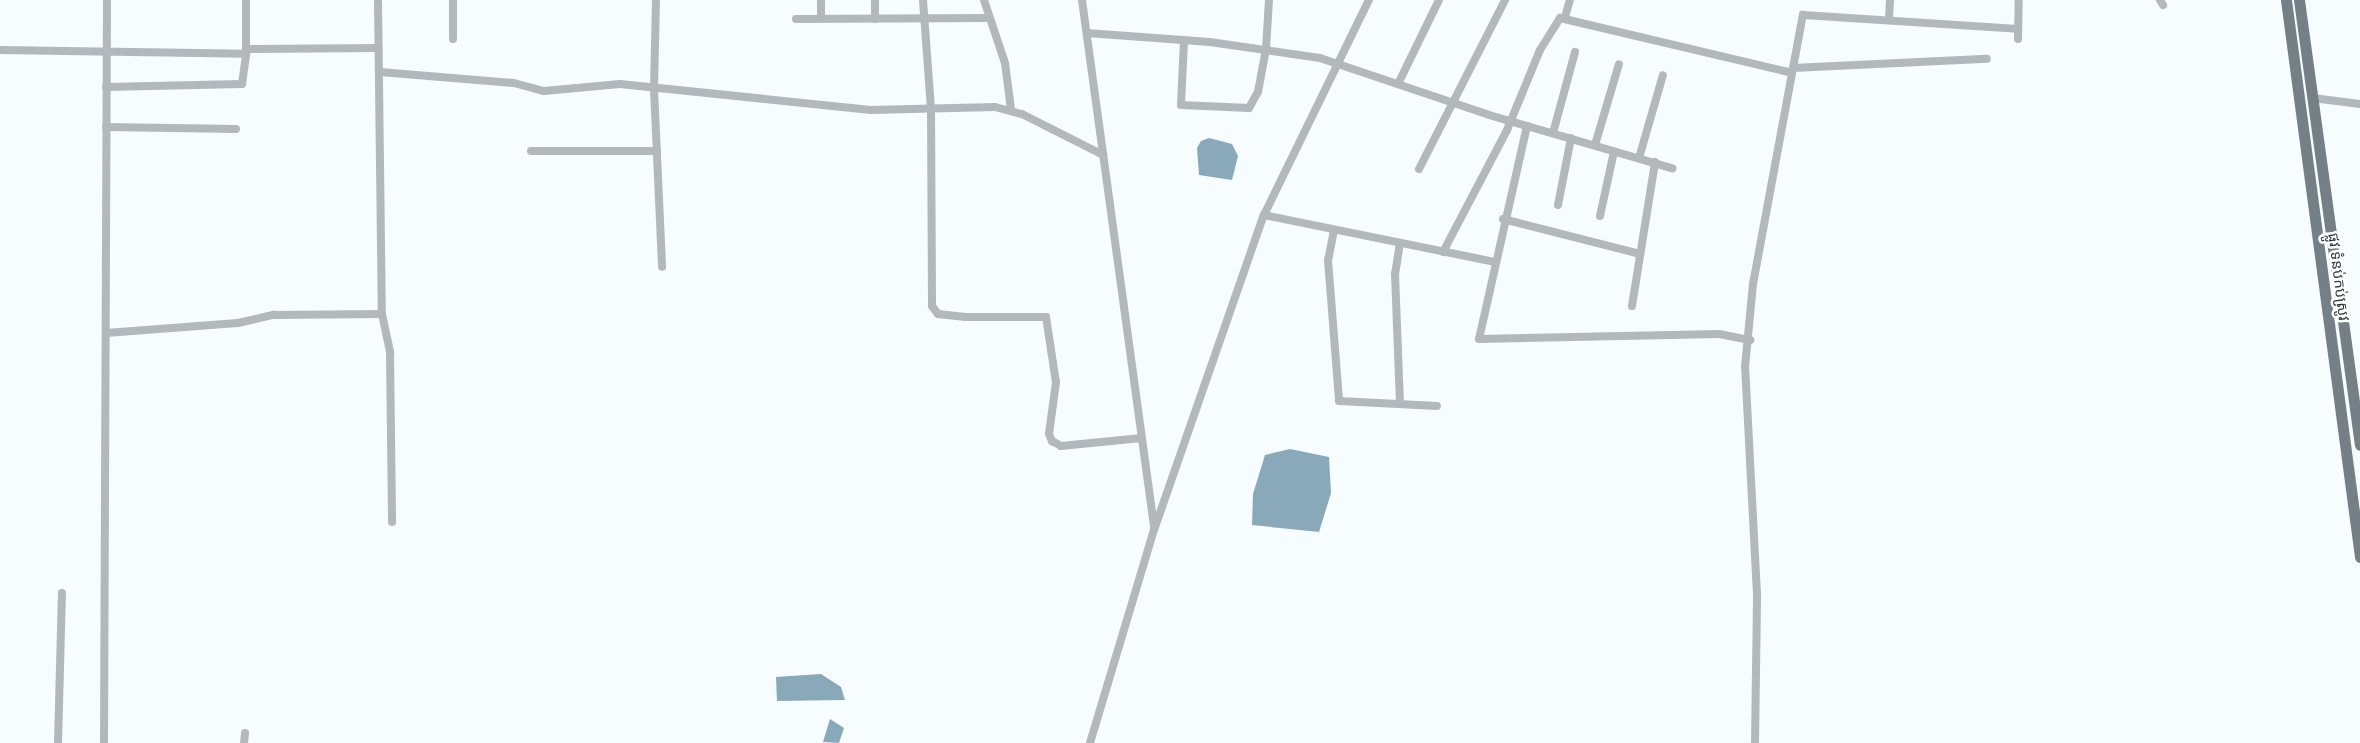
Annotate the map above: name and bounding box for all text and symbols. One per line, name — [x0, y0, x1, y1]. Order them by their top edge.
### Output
street label: ផ្លូវ ទំនប់កប់ស្រូវ — [2324, 232, 2352, 322]

